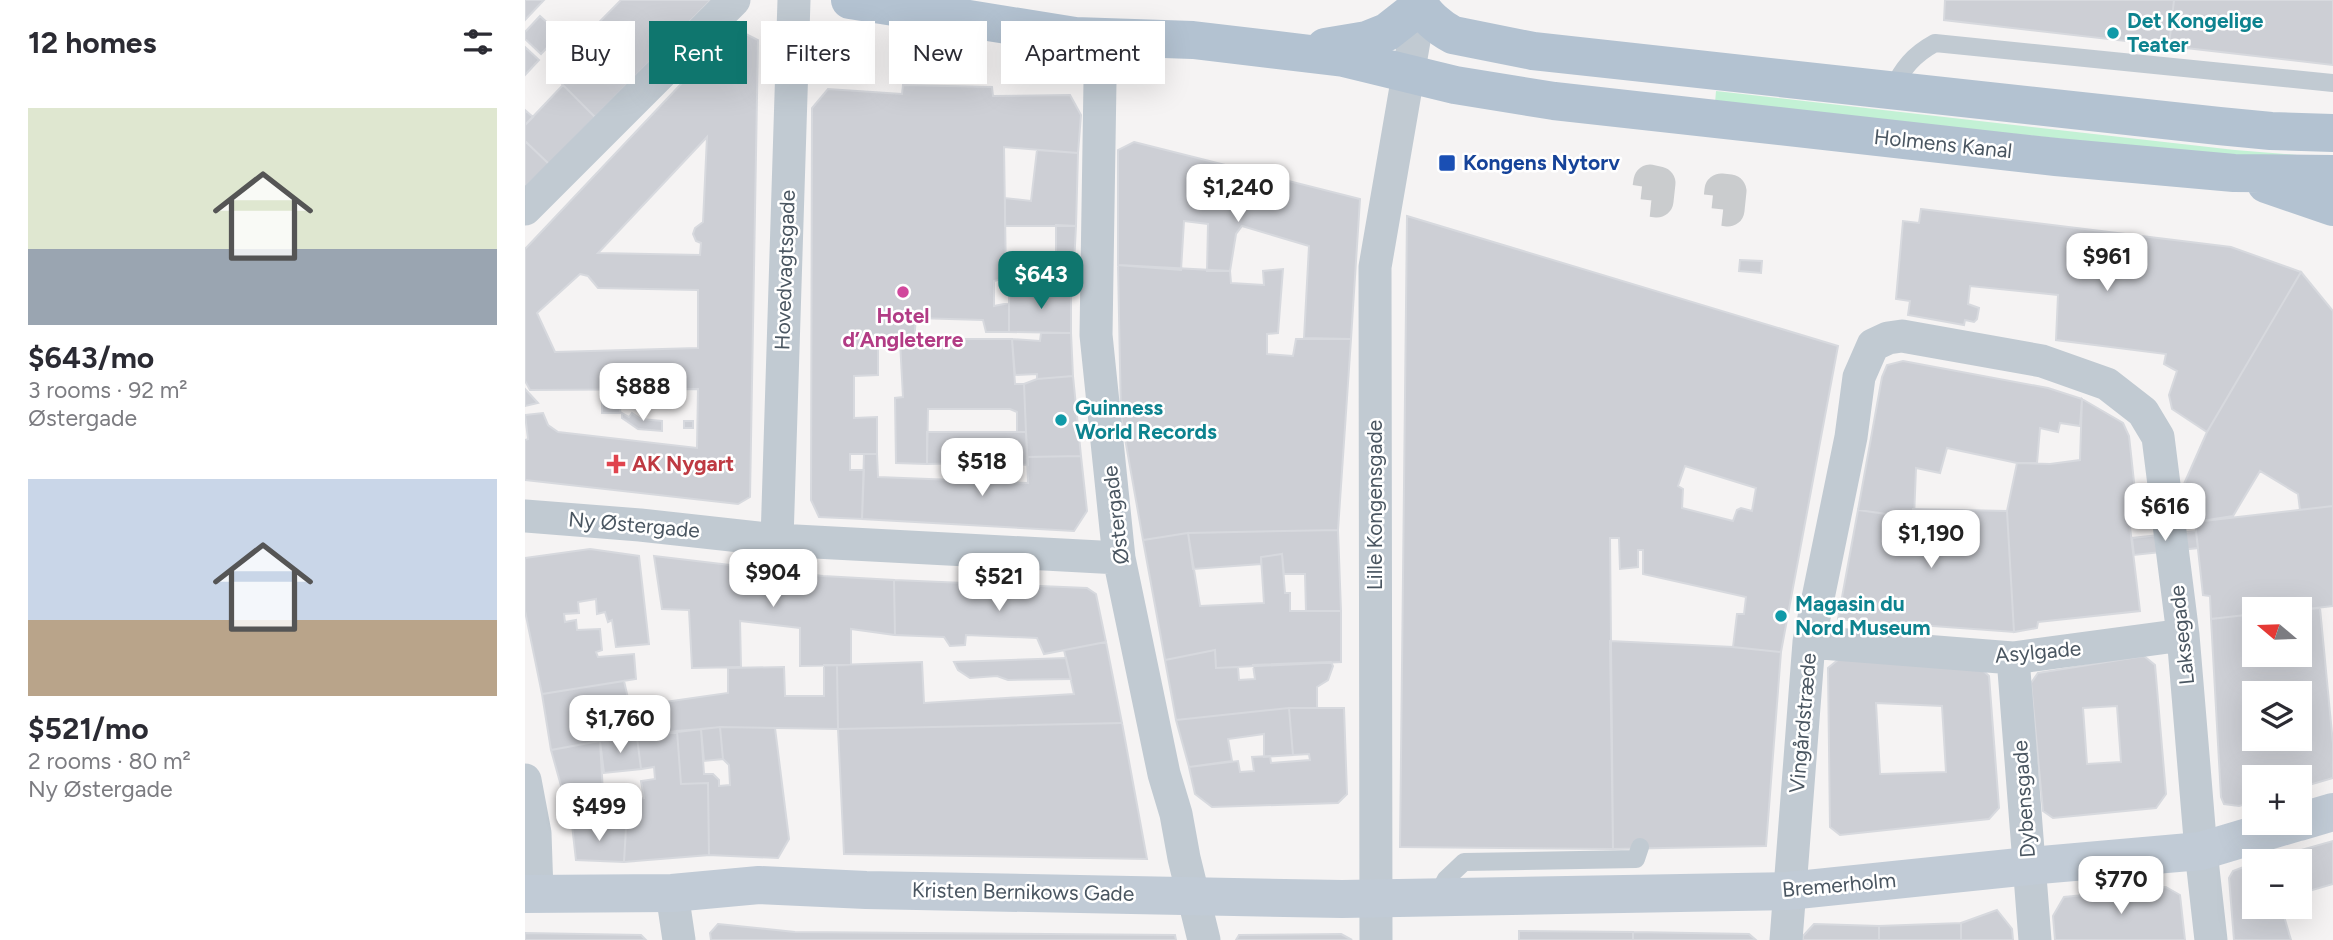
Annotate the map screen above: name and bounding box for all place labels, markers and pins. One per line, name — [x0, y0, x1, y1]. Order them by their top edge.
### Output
place label: Det Kongelige Teater — [2127, 8, 2264, 57]
marker: Det Kongelige Teater — [2105, 25, 2121, 41]
place label: Kongens Nytorv — [1463, 150, 1620, 175]
marker: Kongens Nytorv — [1437, 153, 1457, 173]
pin: $1,240 — [1181, 164, 1295, 224]
pin: $961 — [2066, 233, 2148, 293]
pin: $643 — [1000, 252, 1082, 311]
marker: Hotel d’Angleterre — [895, 284, 911, 300]
place label: Hotel d’Angleterre — [843, 303, 964, 352]
pin: $888 — [602, 364, 684, 423]
place label: Guinness World Records — [1075, 395, 1217, 444]
marker: Guinness World Records — [1053, 412, 1069, 428]
pin: $518 — [941, 438, 1023, 498]
place label: AK Nygart — [632, 451, 734, 476]
marker: AK Nygart — [606, 454, 626, 474]
pin: $616 — [2124, 484, 2206, 543]
pin: $1,190 — [1874, 510, 1988, 570]
pin: $904 — [732, 550, 814, 609]
pin: $521 — [958, 554, 1040, 613]
place label: Magasin du Nord Museum — [1795, 591, 1930, 640]
marker: Magasin du Nord Museum — [1773, 608, 1789, 624]
pin: $1,760 — [563, 696, 677, 755]
pin: $499 — [558, 784, 640, 843]
pin: $770 — [2080, 856, 2162, 916]

